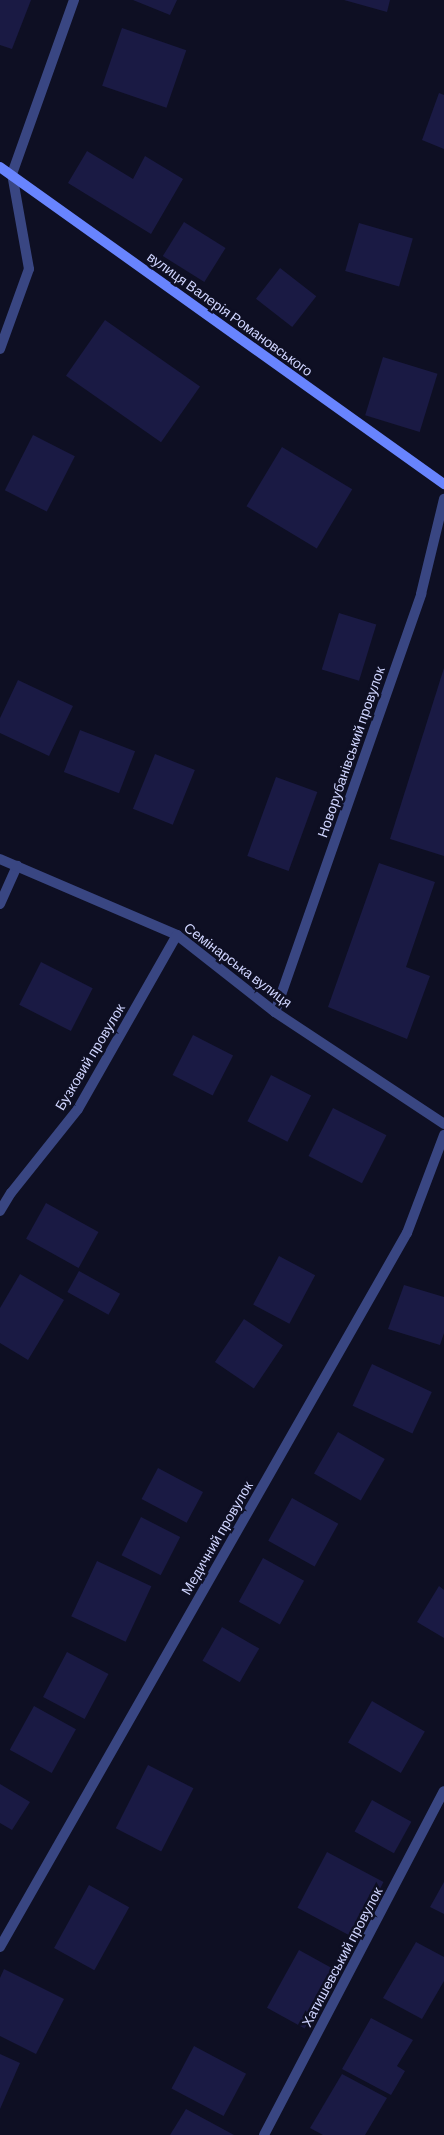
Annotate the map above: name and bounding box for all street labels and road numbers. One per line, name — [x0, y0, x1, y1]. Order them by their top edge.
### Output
street label: вулиця Валерія Романовського — [144, 248, 316, 380]
street label: Новорубанівський провулок — [314, 664, 388, 840]
street label: Семінарська вулиця — [181, 919, 295, 1011]
street label: Бузковий провулок — [52, 1001, 128, 1113]
street label: Медичний провулок — [178, 1478, 256, 1598]
street label: Хатишевський провулок — [298, 1884, 386, 2030]

